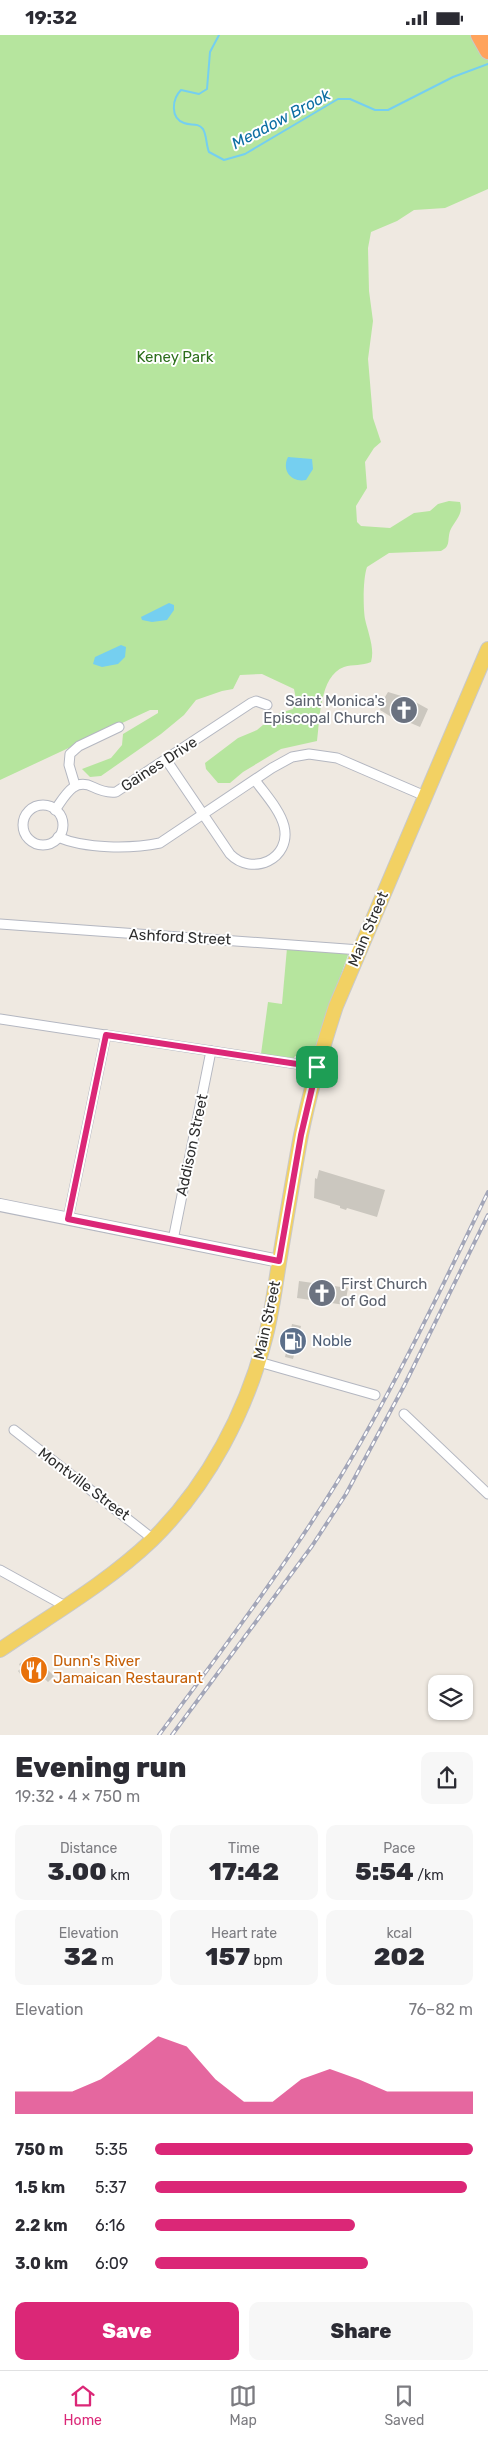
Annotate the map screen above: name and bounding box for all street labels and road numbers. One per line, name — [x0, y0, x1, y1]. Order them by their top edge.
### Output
street label: Gaines Drive — [118, 733, 200, 795]
street label: Main Street — [344, 889, 392, 969]
street label: Ashford Street — [128, 925, 232, 949]
street label: Addison Street — [172, 1092, 212, 1198]
street label: Main Street — [250, 1279, 284, 1361]
street label: Montville Street — [35, 1444, 133, 1524]

